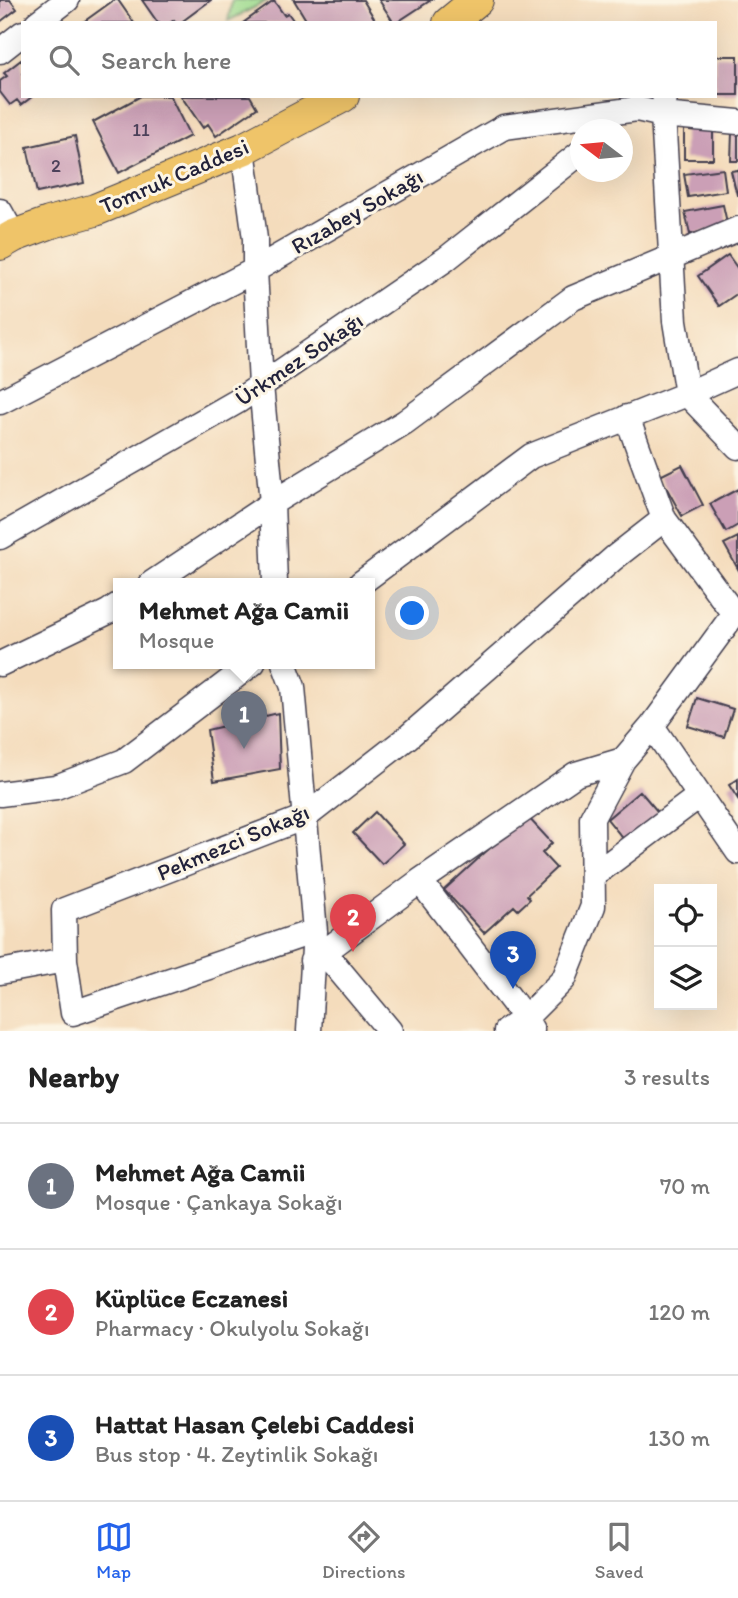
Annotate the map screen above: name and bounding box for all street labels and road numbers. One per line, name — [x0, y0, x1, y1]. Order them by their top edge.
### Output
street label: Tomruk Caddesi — [95, 132, 253, 220]
street label: Rızabey Sokağı — [286, 162, 428, 260]
street label: Ürkmez Sokağı — [230, 306, 368, 412]
street label: Pekmezci Sokağı — [153, 797, 313, 887]

